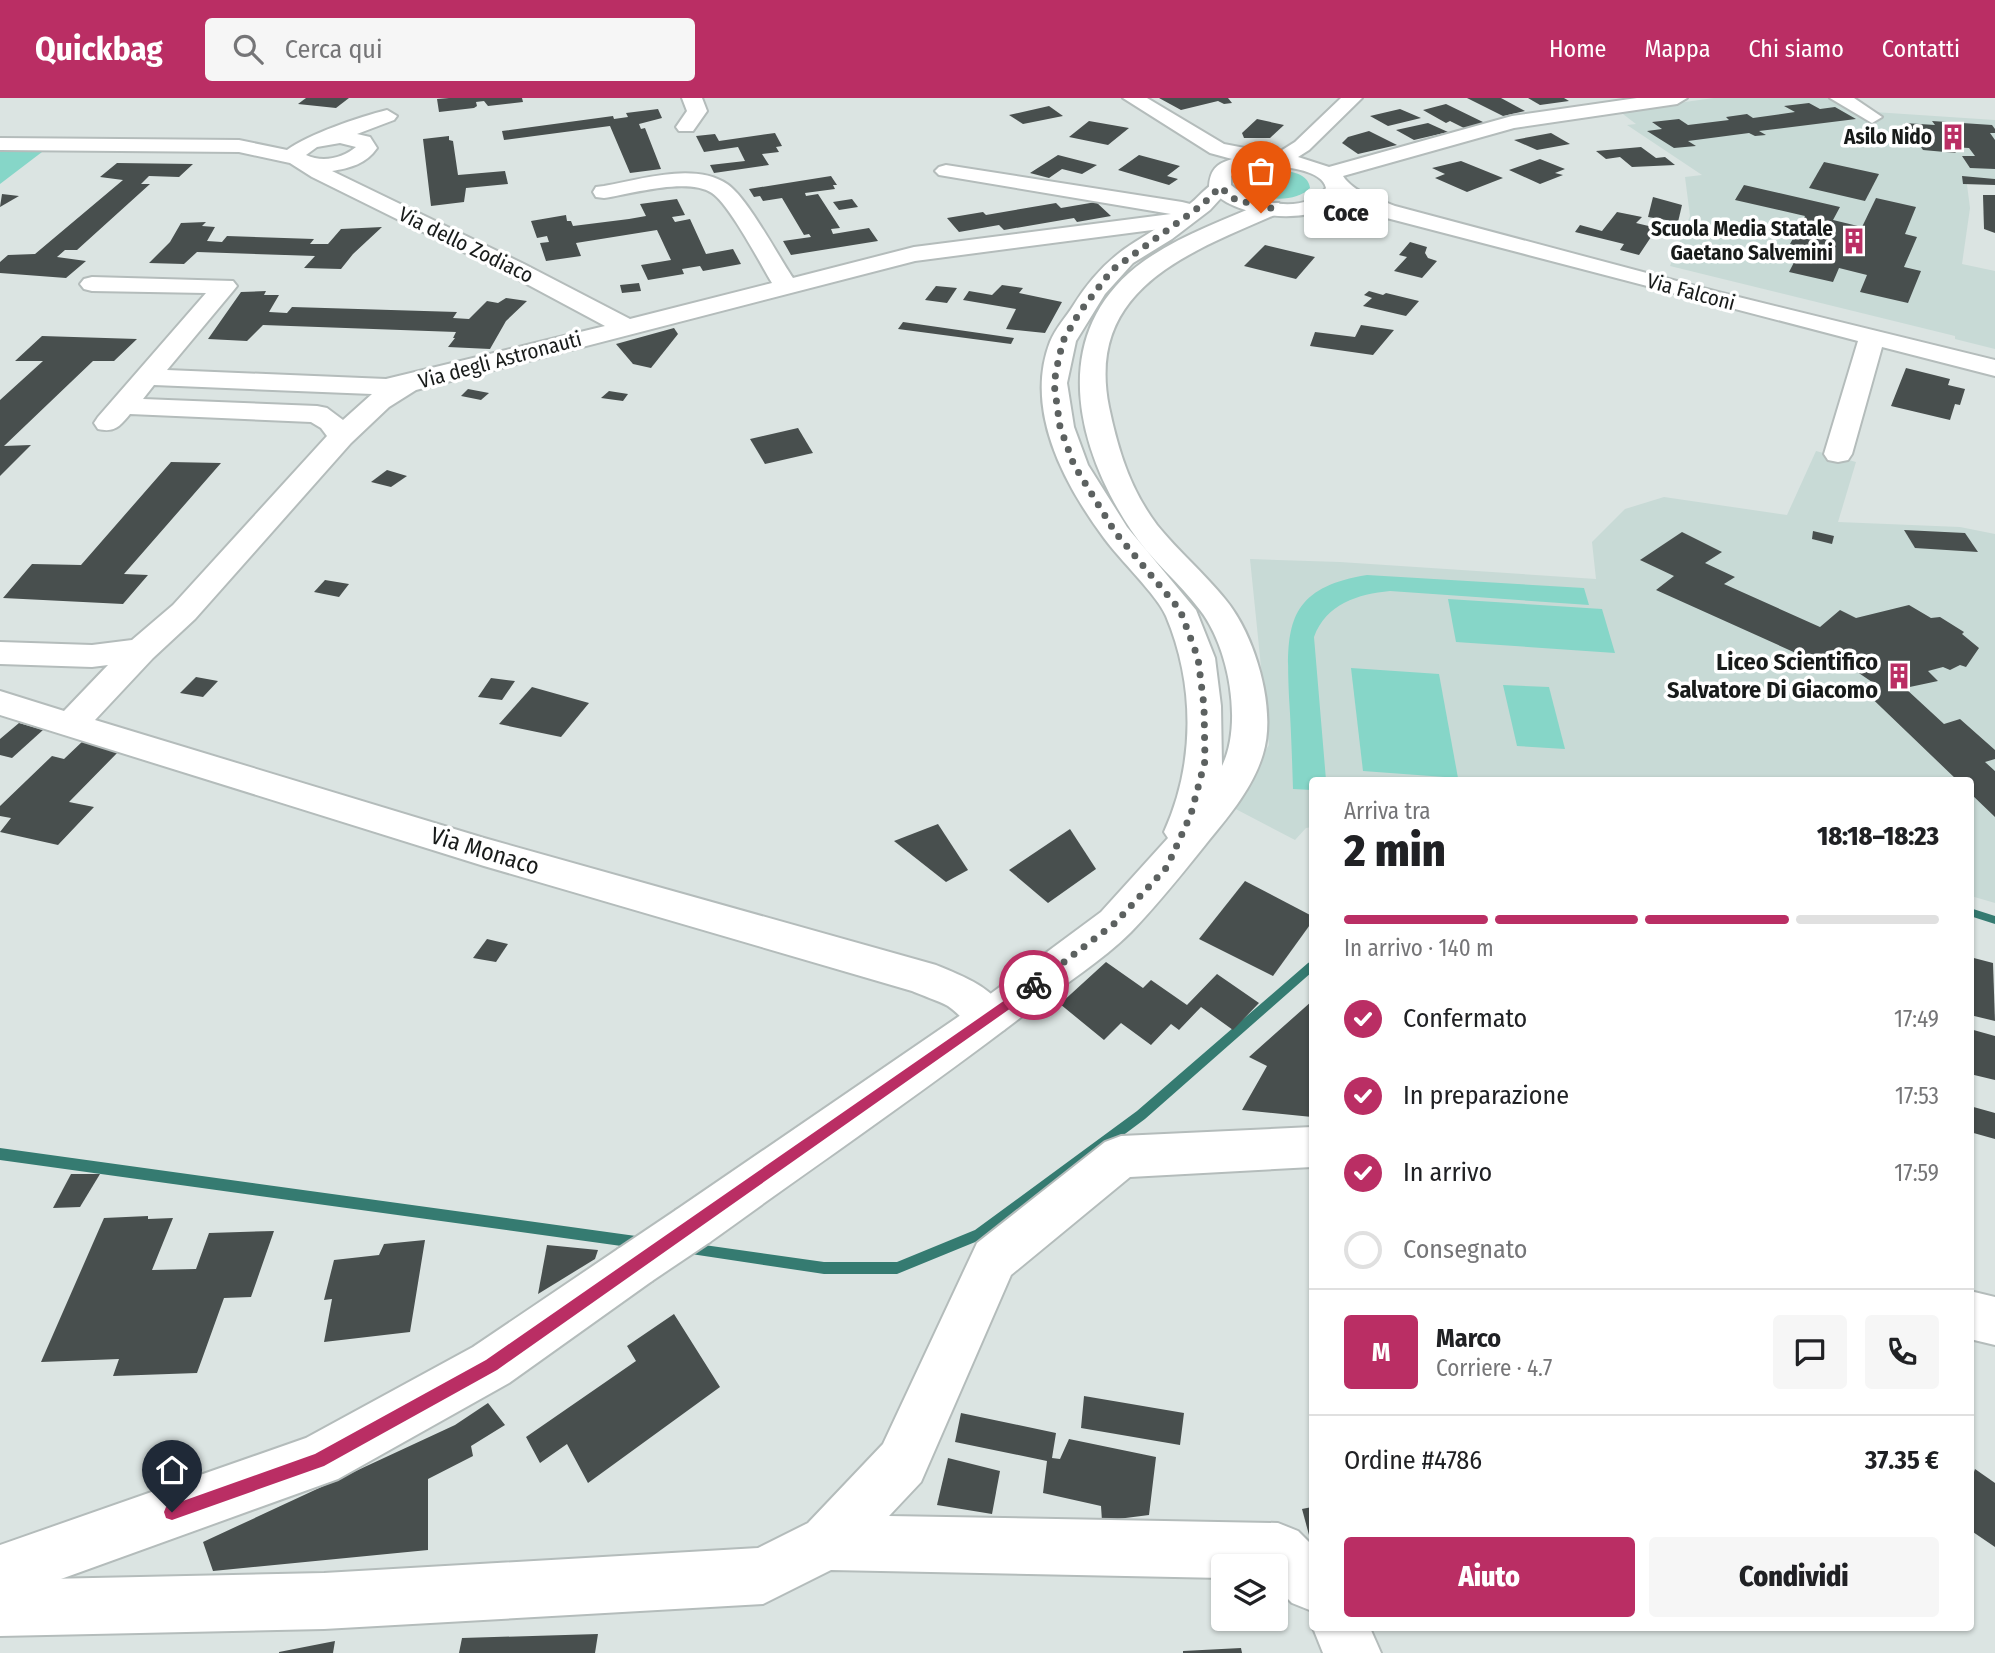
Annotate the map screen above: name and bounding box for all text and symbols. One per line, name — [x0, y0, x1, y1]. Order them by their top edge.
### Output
search box — [205, 18, 695, 81]
text: Quickbag — [35, 29, 163, 69]
icon: search — [229, 30, 267, 68]
text: Cerca qui — [285, 34, 382, 65]
text: Home — [1549, 35, 1606, 63]
text: Mappa — [1644, 35, 1710, 63]
text: Chi siamo — [1748, 35, 1844, 63]
text: Contatti — [1882, 35, 1960, 63]
building icon: Asilo Nido — [1938, 122, 1968, 152]
place label: Asilo Nido — [1843, 124, 1932, 150]
pin — [1231, 141, 1291, 213]
icon: bag — [1242, 152, 1280, 190]
callout: Coce — [1303, 188, 1387, 238]
text: Coce — [1323, 199, 1369, 227]
street label: Via dello Zodiaco — [394, 201, 538, 289]
place label: Scuola Media Statale Gaetano Salvemini — [1651, 216, 1833, 266]
building icon: Scuola Media Statale Gaetano Salvemini — [1839, 226, 1869, 256]
street label: Via Falconi — [1644, 268, 1738, 316]
street label: Via degli Astronauti — [416, 326, 584, 394]
place label: Liceo Scientifico Salvatore Di Giacomo — [1667, 648, 1878, 704]
building icon: Liceo Scientifico Salvatore Di Giacomo — [1884, 661, 1914, 691]
text: Arriva tra — [1344, 797, 1431, 825]
street label: Via Monaco — [427, 821, 543, 881]
text: 18:18–18:23 — [1817, 821, 1939, 852]
text: 2 min — [1344, 823, 1446, 878]
text: In arrivo · 140 m — [1344, 934, 1494, 962]
courier — [999, 950, 1069, 1020]
icon: bike — [1015, 966, 1053, 1004]
icon: check — [1344, 1000, 1382, 1038]
text: Confermato — [1403, 1003, 1527, 1034]
text: 17:49 — [1894, 1005, 1939, 1033]
icon: check — [1344, 1077, 1382, 1115]
text: In preparazione — [1403, 1080, 1569, 1111]
text: 17:53 — [1895, 1082, 1939, 1110]
icon: check — [1344, 1154, 1382, 1192]
text: In arrivo — [1403, 1157, 1492, 1188]
text: 17:59 — [1894, 1159, 1939, 1187]
text: Consegnato — [1403, 1234, 1527, 1265]
button: chat — [1773, 1315, 1847, 1389]
button: phone — [1865, 1315, 1939, 1389]
text: Marco — [1436, 1323, 1501, 1354]
text: M — [1372, 1337, 1390, 1368]
text: Corriere · 4.7 — [1436, 1354, 1552, 1382]
pin — [142, 1440, 202, 1512]
text: Ordine #4786 — [1344, 1445, 1482, 1476]
text: 37.35 € — [1865, 1445, 1939, 1476]
icon: home — [153, 1451, 191, 1489]
button: Aiuto — [1344, 1537, 1635, 1617]
button: Condividi — [1649, 1537, 1939, 1617]
map controls — [1211, 1554, 1288, 1631]
button: layers — [1211, 1554, 1288, 1631]

